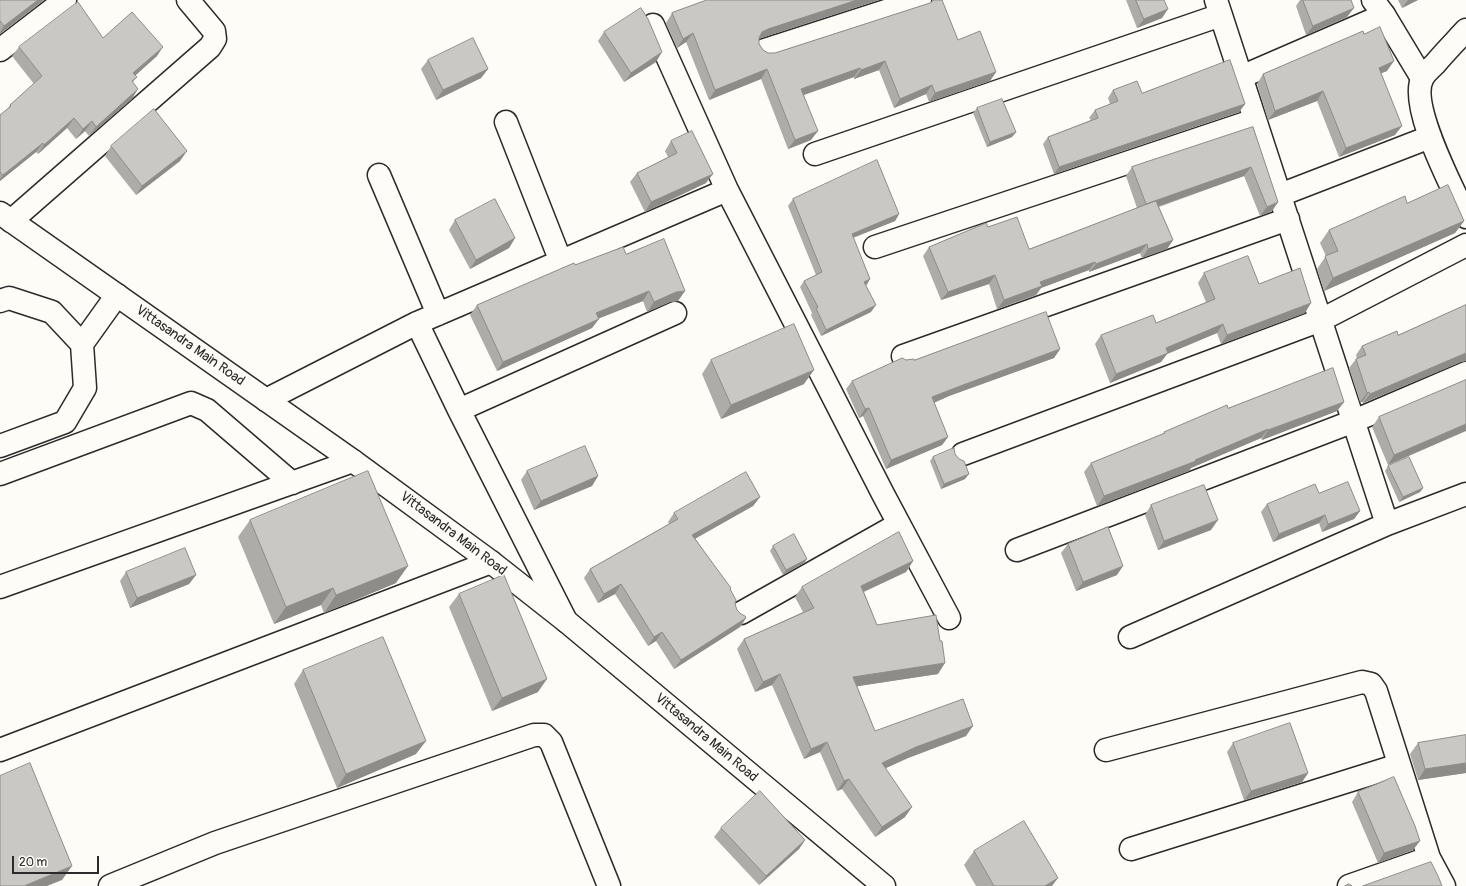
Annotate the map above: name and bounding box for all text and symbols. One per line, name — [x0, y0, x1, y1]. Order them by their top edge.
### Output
street label: Vittasandra Main Road — [132, 302, 248, 390]
street label: Vittasandra Main Road — [396, 488, 510, 580]
street label: Vittasandra Main Road — [651, 690, 761, 786]
scale bar — [14, 848, 101, 874]
text: 20 m — [19, 855, 47, 870]

